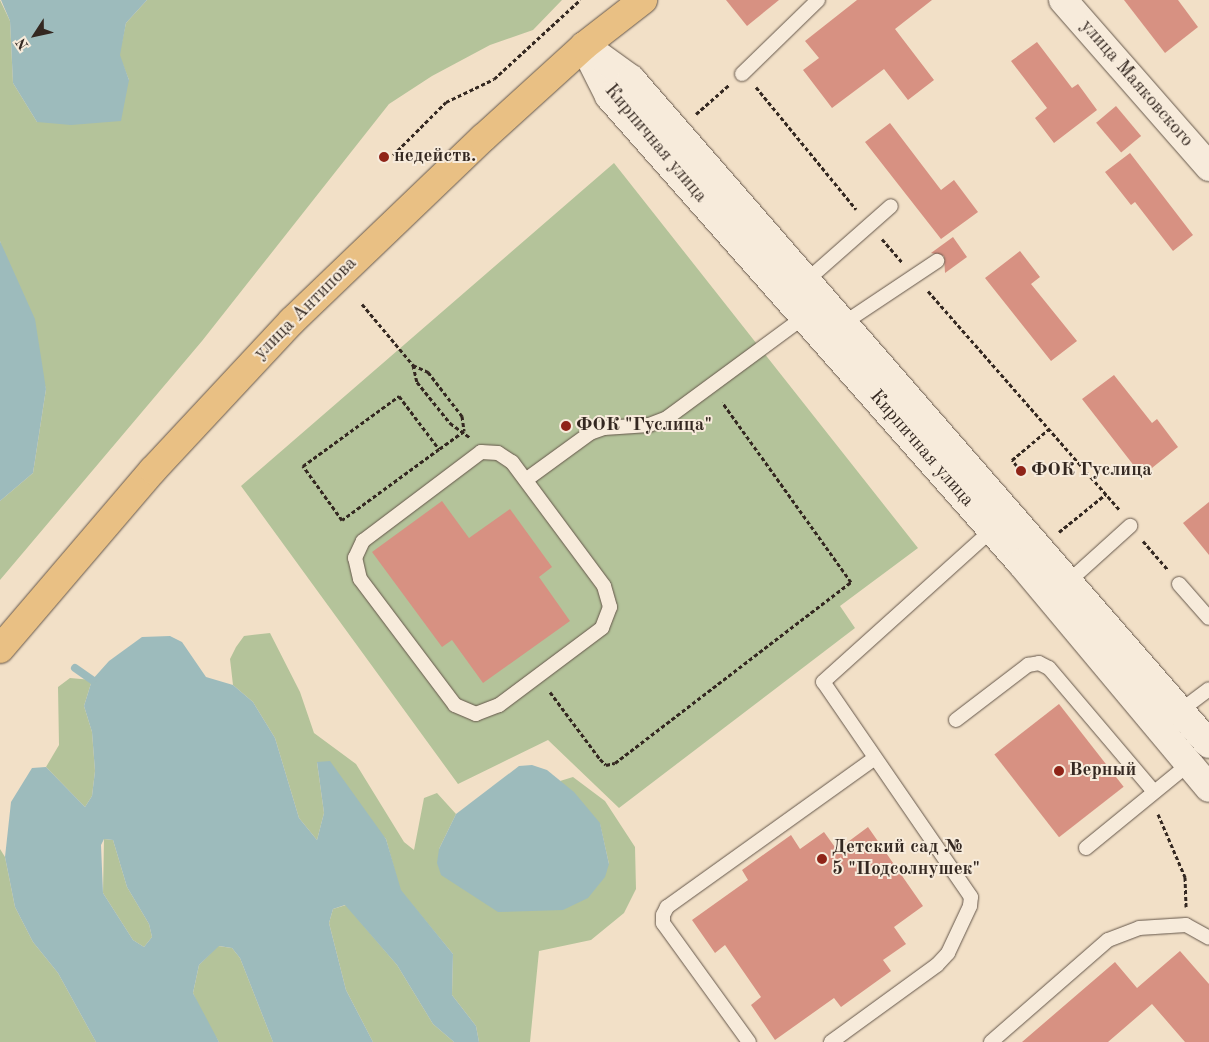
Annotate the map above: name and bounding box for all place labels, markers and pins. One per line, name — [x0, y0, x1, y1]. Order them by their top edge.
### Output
place label: недейств. — [394, 146, 476, 168]
marker: недейств. — [378, 151, 390, 163]
place label: ФОК "Гуслица" — [576, 415, 712, 437]
marker: ФОК "Гуслица" — [560, 420, 572, 432]
place label: ФОК Гуслица — [1031, 460, 1152, 482]
marker: ФОК Гуслица — [1015, 465, 1027, 477]
place label: Верный — [1069, 760, 1136, 782]
marker: Верный — [1053, 765, 1065, 777]
place label: Детский сад № 5 "Подсолнушек" — [832, 837, 980, 881]
marker: Детский сад № 5 "Подсолнушек" — [816, 853, 828, 865]

